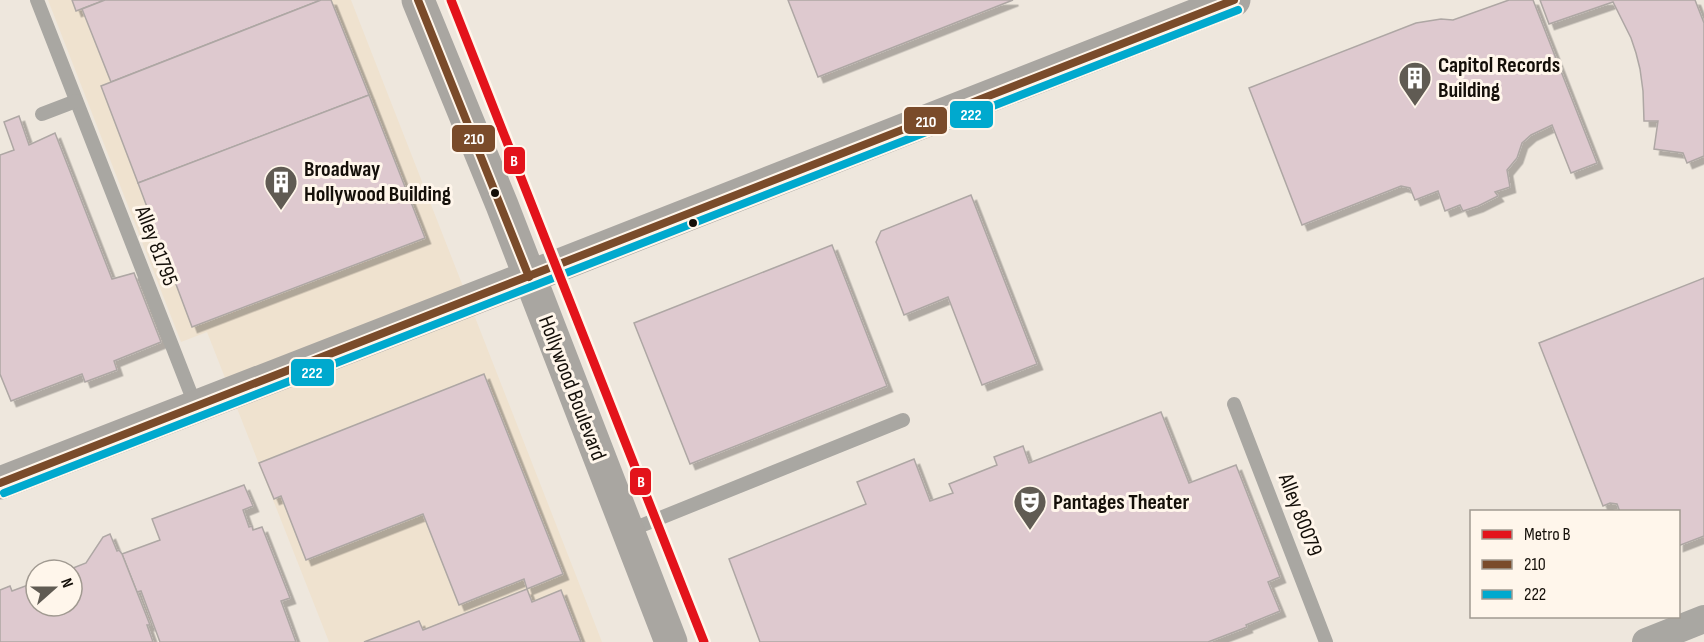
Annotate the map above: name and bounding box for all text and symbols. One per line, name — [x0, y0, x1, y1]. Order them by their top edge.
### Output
place label: Capitol Records Building — [1438, 52, 1560, 104]
building icon: Capitol Records Building — [1397, 60, 1433, 107]
line badge: 222 — [949, 100, 994, 129]
line badge: 210 — [903, 106, 948, 135]
text: 222 — [960, 106, 982, 125]
text: 210 — [916, 113, 936, 132]
line badge: 210 — [451, 124, 496, 153]
text: 210 — [464, 130, 484, 149]
line badge: B — [503, 146, 526, 175]
text: B — [510, 152, 518, 171]
place label: Broadway Hollywood Building — [304, 156, 451, 208]
building icon: Broadway Hollywood Building — [263, 164, 299, 211]
unlabelled marker — [489, 187, 501, 199]
street label: Alley 81795 — [128, 201, 184, 290]
unlabelled marker — [687, 217, 699, 229]
street label: Hollywood Boulevard — [532, 312, 612, 464]
line badge: 222 — [290, 358, 335, 387]
text: 222 — [301, 364, 323, 383]
line badge: B — [629, 467, 652, 496]
street label: Alley 80079 — [1272, 469, 1328, 560]
text: B — [637, 473, 645, 492]
theatre icon: Pantages Theater — [1012, 484, 1048, 531]
place label: Pantages Theater — [1053, 489, 1189, 516]
legend — [1470, 510, 1680, 618]
text: Metro B — [1524, 524, 1571, 545]
text: 210 — [1524, 554, 1546, 575]
north arrow — [24, 558, 84, 618]
text: N — [56, 576, 77, 591]
text: 222 — [1524, 584, 1546, 605]

